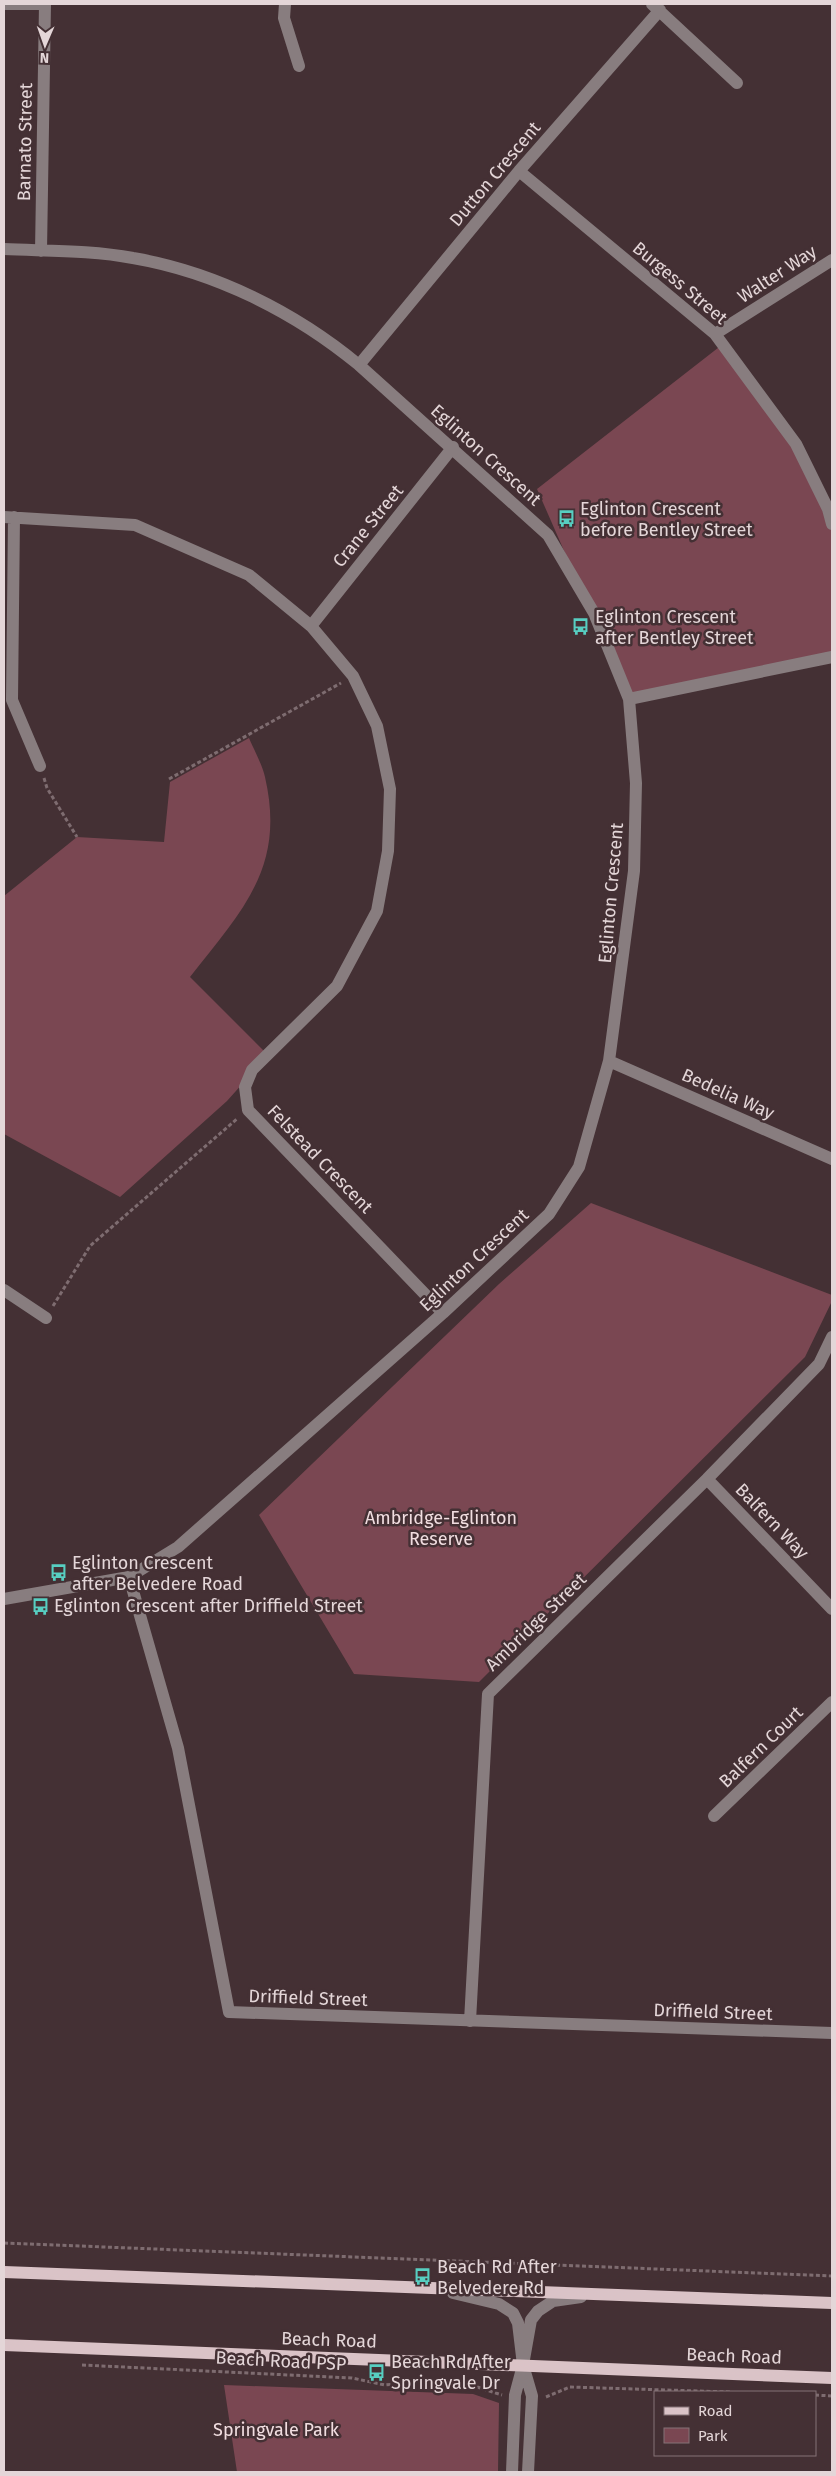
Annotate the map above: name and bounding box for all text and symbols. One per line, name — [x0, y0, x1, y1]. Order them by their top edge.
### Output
north arrow — [20, 20, 70, 70]
text: N — [40, 49, 50, 66]
street label: Barnato Street — [13, 82, 37, 201]
street label: Dutton Crescent — [445, 117, 546, 231]
street label: Burgess Street — [628, 237, 732, 329]
street label: Walter Way — [733, 240, 821, 308]
street label: Eglinton Crescent — [426, 400, 546, 511]
street label: Crane Street — [328, 480, 408, 572]
place label: Eglinton Crescent before Bentley Street — [580, 498, 753, 541]
bus stop icon: Eglinton Crescent before Bentley Street — [556, 509, 576, 529]
place label: Eglinton Crescent after Bentley Street — [595, 606, 754, 649]
bus stop icon: Eglinton Crescent after Bentley Street — [571, 617, 591, 637]
street label: Eglinton Crescent — [594, 821, 628, 964]
street label: Bedelia Way — [678, 1064, 778, 1124]
street label: Felstead Crescent — [263, 1100, 378, 1218]
street label: Eglinton Crescent — [415, 1203, 533, 1316]
street label: Balfern Way — [731, 1479, 814, 1563]
park label: Ambridge-Eglinton Reserve — [365, 1507, 517, 1550]
place label: Eglinton Crescent after Belvedere Road — [72, 1552, 243, 1595]
bus stop icon: Eglinton Crescent after Belvedere Road — [48, 1563, 68, 1583]
street label: Ambridge Street — [481, 1568, 591, 1676]
place label: Eglinton Crescent after Driffield Street — [54, 1595, 363, 1617]
bus stop icon: Eglinton Crescent after Driffield Street — [30, 1596, 50, 1616]
street label: Balfern Court — [715, 1701, 808, 1792]
street label: Driffield Street — [248, 1985, 369, 2011]
street label: Driffield Street — [653, 1999, 774, 2025]
place label: Beach Rd After Belvedere Rd — [437, 2256, 557, 2299]
bus stop icon: Beach Rd After Belvedere Rd — [413, 2267, 433, 2287]
street label: Beach Road — [281, 2327, 377, 2353]
street label: Beach Road — [686, 2343, 782, 2369]
street label: Beach Road PSP — [215, 2347, 347, 2375]
place label: Beach Rd After Springvale Dr — [391, 2351, 511, 2394]
bus stop icon: Beach Rd After Springvale Dr — [367, 2362, 387, 2382]
legend — [654, 2391, 816, 2456]
text: Road — [698, 2402, 733, 2420]
park label: Springvale Park — [213, 2419, 340, 2441]
text: Park — [698, 2427, 728, 2445]

